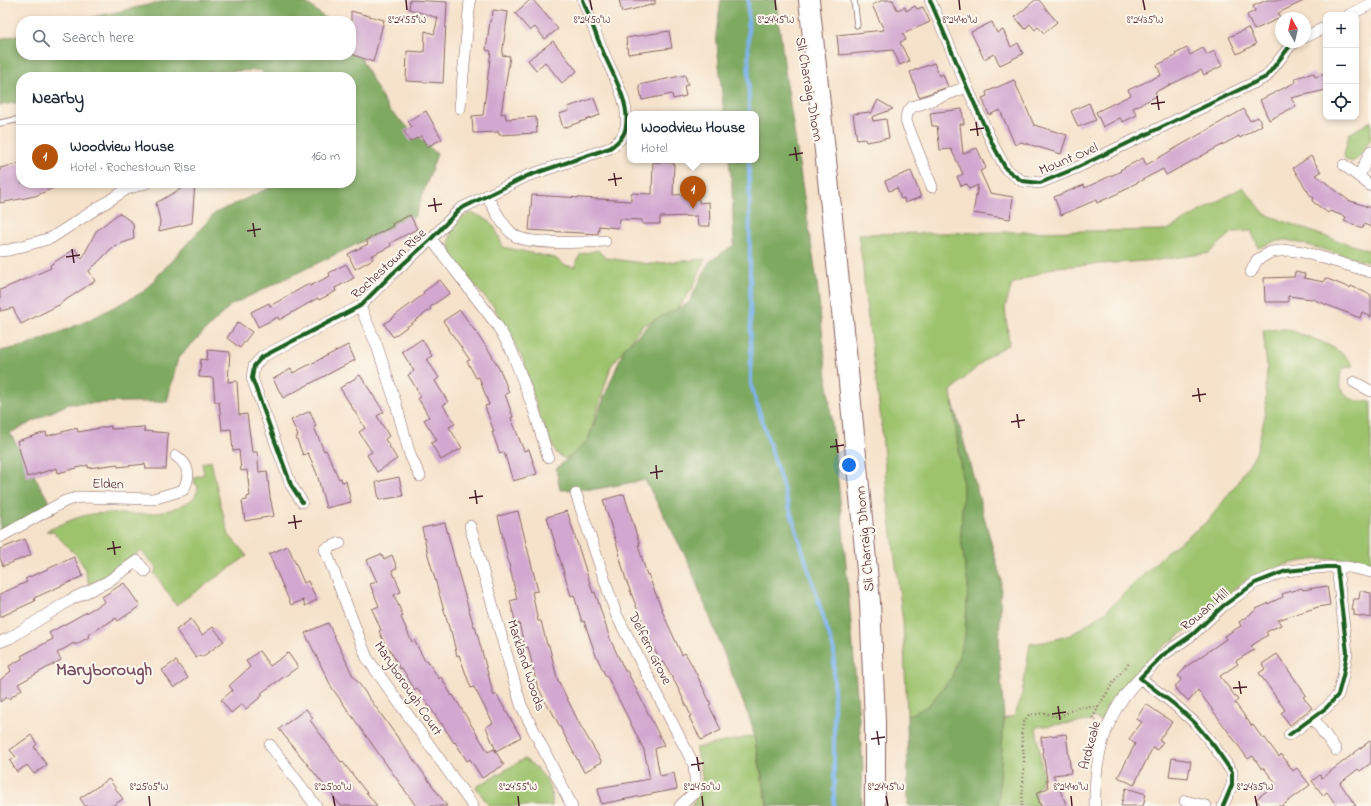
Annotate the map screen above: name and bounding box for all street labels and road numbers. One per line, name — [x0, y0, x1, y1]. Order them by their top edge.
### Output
street label: Sli Charraig Dhonn — [788, 35, 828, 143]
street label: Mount Ovel — [1036, 138, 1101, 181]
street label: Rochestown Rise — [347, 223, 432, 305]
street label: Elden — [92, 473, 124, 496]
street label: Sli Charraig Dhonn — [850, 485, 882, 592]
street label: Rowan Hill — [1176, 584, 1234, 637]
street label: Delfern Grove — [622, 608, 677, 689]
street label: Markland Woods — [501, 617, 550, 714]
street label: Maryborough Court — [367, 637, 447, 741]
street label: Ardkeale — [1074, 718, 1107, 772]

